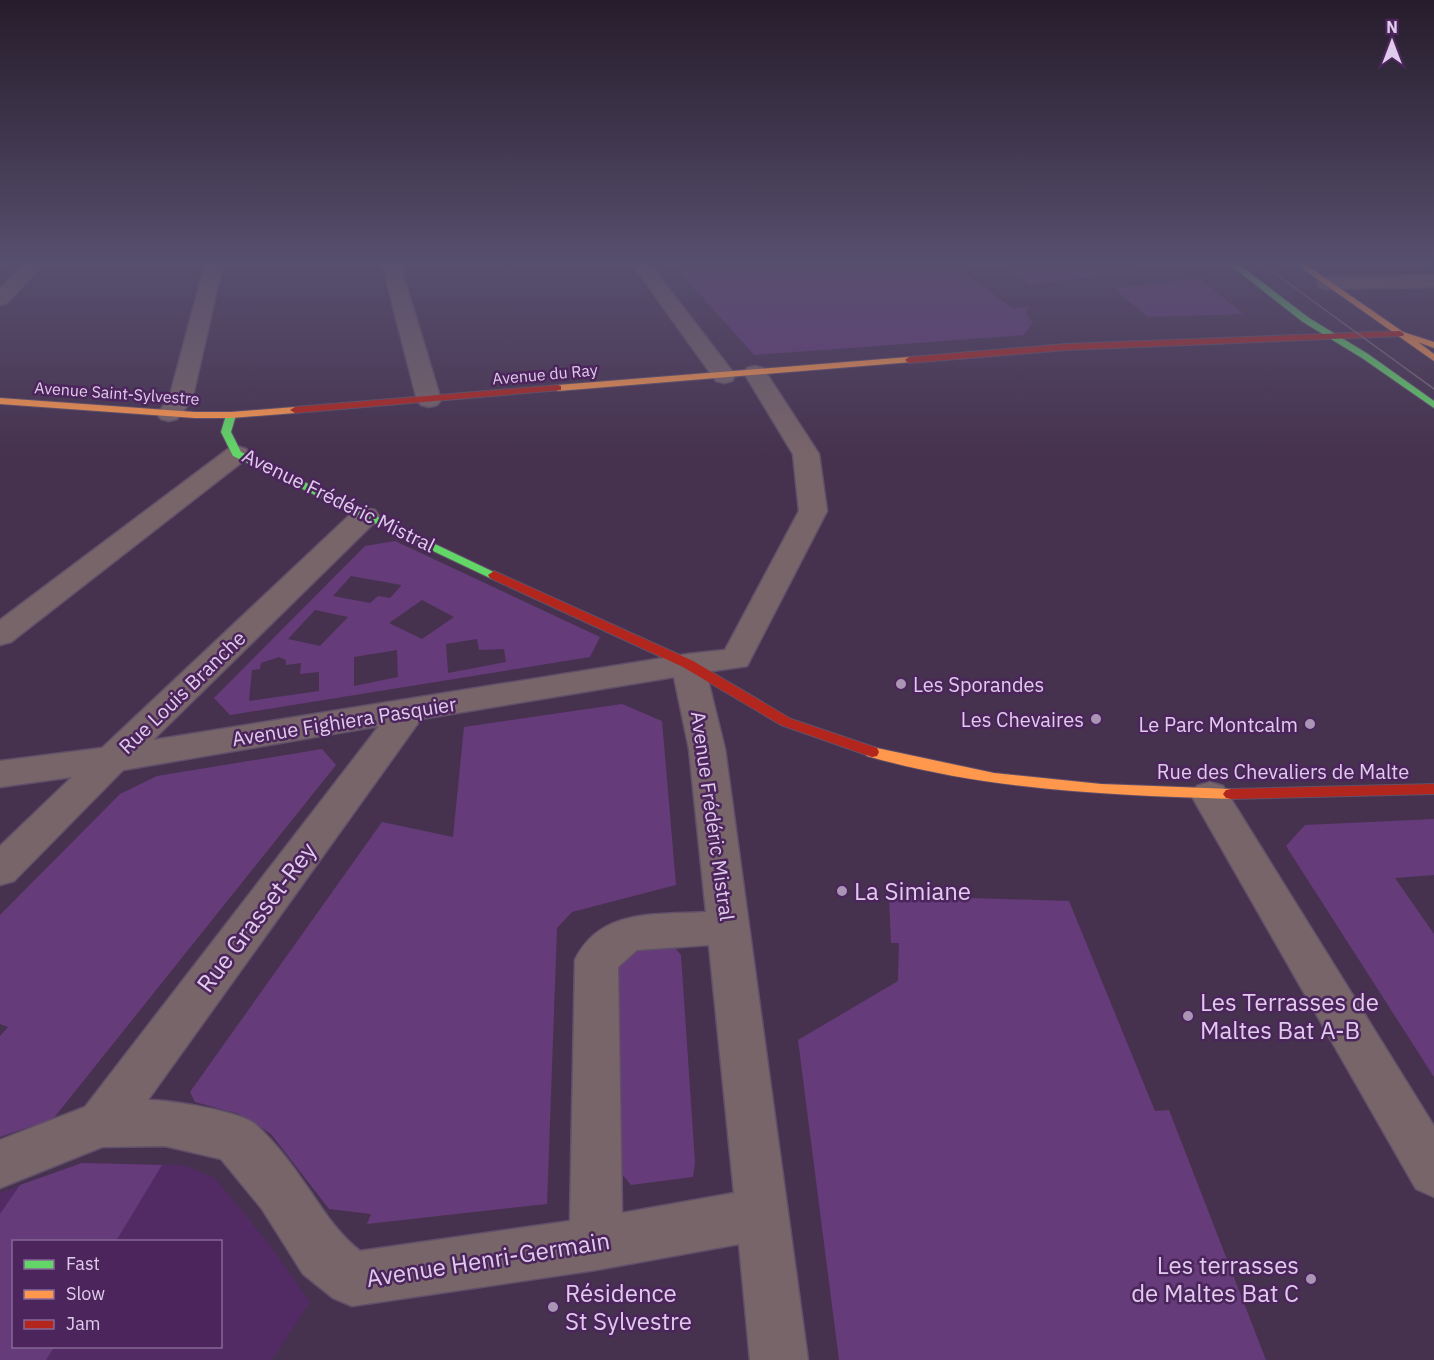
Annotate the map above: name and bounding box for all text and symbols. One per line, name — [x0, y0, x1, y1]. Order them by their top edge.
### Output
north arrow — [1362, 12, 1422, 72]
text: N — [1386, 17, 1398, 37]
street label: Avenue du Ray — [491, 359, 599, 389]
street label: Avenue Saint-Sylvestre — [34, 377, 200, 409]
street label: Avenue Frédéric Mistral — [238, 442, 440, 558]
street label: Rue Louis Branche — [113, 624, 251, 760]
place label: Les Sporandes — [913, 671, 1044, 698]
marker: Les Sporandes — [894, 677, 908, 691]
street label: Avenue Fighiera Pasquier — [230, 690, 458, 752]
place label: Les Chevaires — [961, 706, 1084, 733]
street label: Avenue Frédéric Mistral — [685, 709, 741, 923]
place label: Le Parc Montcalm — [1138, 711, 1298, 738]
marker: Les Chevaires — [1089, 712, 1103, 726]
marker: Le Parc Montcalm — [1303, 717, 1317, 731]
street label: Rue des Chevaliers de Malte — [1157, 758, 1409, 785]
street label: Rue Grasset-Rey — [189, 835, 323, 999]
place label: La Simiane — [854, 875, 971, 907]
marker: La Simiane — [835, 884, 849, 898]
place label: Les Terrasses de Maltes Bat A-B — [1200, 986, 1379, 1046]
marker: Les Terrasses de Maltes Bat A-B — [1181, 1009, 1195, 1023]
street label: Avenue Henri-Germain — [364, 1224, 612, 1294]
legend — [12, 1240, 222, 1348]
place label: Les terrasses de Maltes Bat C — [1131, 1249, 1299, 1309]
text: Fast — [66, 1252, 100, 1275]
marker: Les terrasses de Maltes Bat C — [1304, 1272, 1318, 1286]
place label: Résidence St Sylvestre — [565, 1277, 692, 1337]
text: Slow — [66, 1282, 105, 1305]
marker: Résidence St Sylvestre — [546, 1300, 560, 1314]
text: Jam — [66, 1312, 101, 1335]

